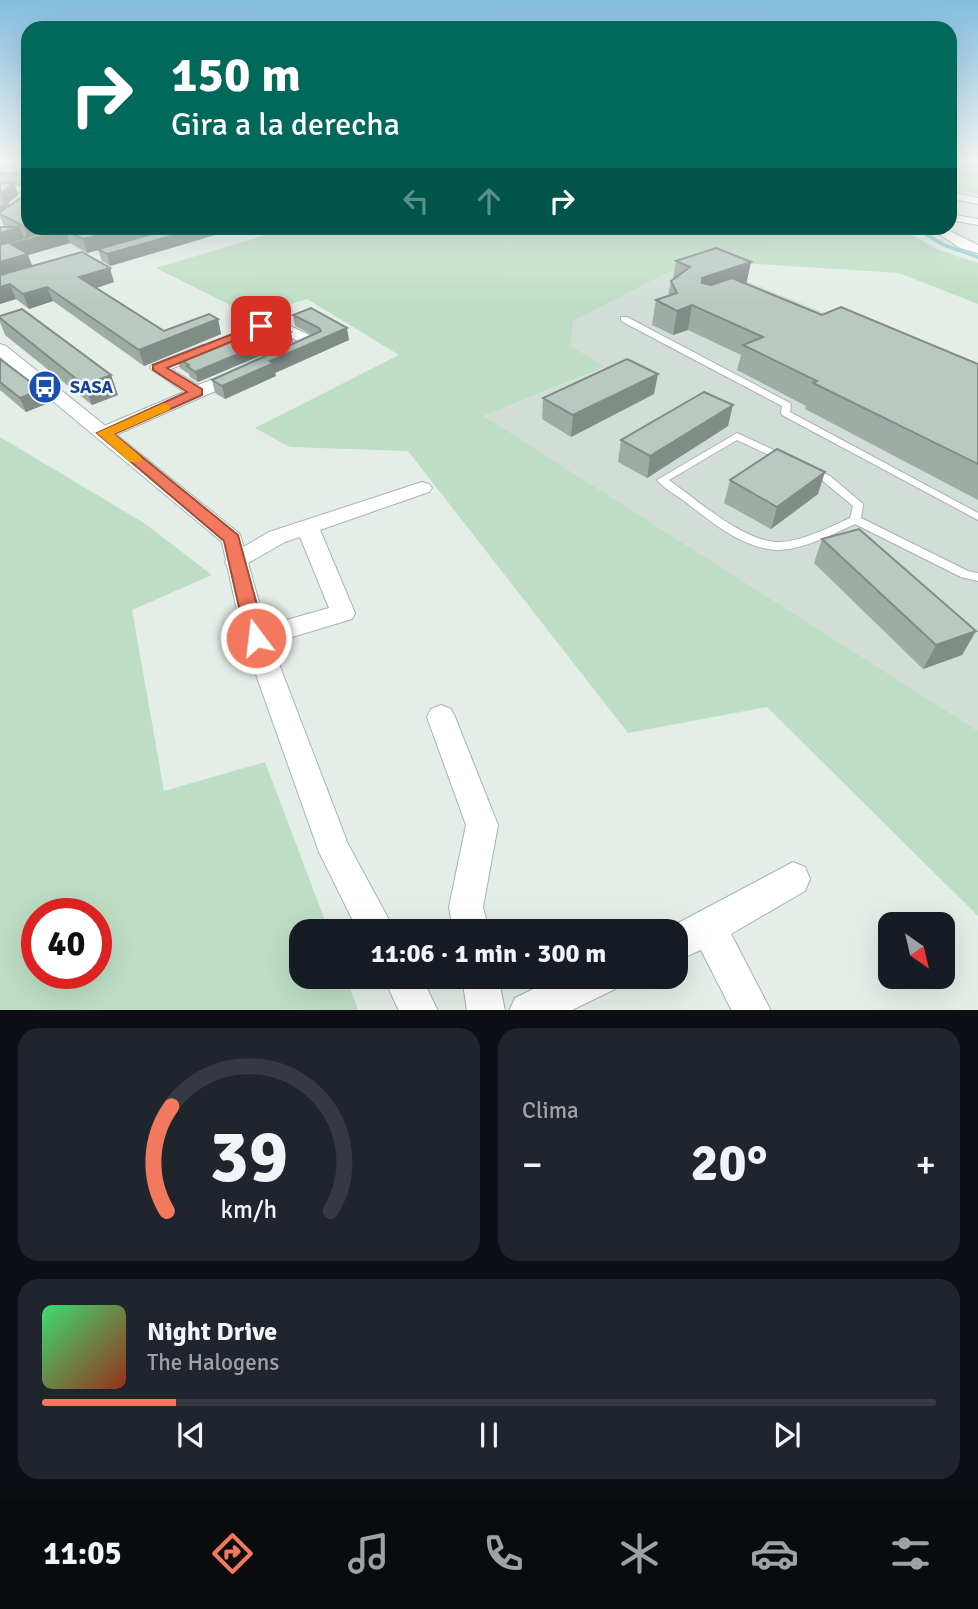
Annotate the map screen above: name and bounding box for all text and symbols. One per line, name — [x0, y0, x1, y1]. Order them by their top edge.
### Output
text: 150 m — [171, 45, 301, 105]
icon: right — [56, 49, 147, 140]
text: Gira a la derecha — [171, 105, 400, 144]
icon: left — [397, 182, 435, 220]
icon: ahead — [470, 182, 508, 220]
icon: right — [543, 182, 581, 220]
pin — [231, 296, 291, 356]
icon: arrive — [242, 307, 280, 345]
bus stop icon: SASA — [26, 368, 64, 406]
place label: SASA — [70, 376, 114, 398]
position arrow — [219, 601, 293, 675]
speed limit sign: 40 — [21, 898, 112, 989]
north arrow — [878, 912, 956, 989]
map controls — [878, 912, 955, 989]
text: 11:06 · 1 min · 300 m — [371, 938, 606, 970]
text: Clima — [522, 1096, 579, 1125]
text: 39 — [210, 1113, 288, 1202]
text: 20° — [691, 1131, 767, 1195]
text: − — [522, 1141, 543, 1188]
text: + — [915, 1141, 936, 1188]
text: km/h — [221, 1193, 277, 1224]
text: Night Drive — [147, 1316, 277, 1348]
text: The Halogens — [147, 1348, 279, 1377]
icon: previous — [172, 1416, 210, 1454]
icon: pause — [470, 1416, 508, 1454]
icon: next — [768, 1416, 806, 1454]
icon: directions — [208, 1529, 257, 1578]
icon: music — [344, 1529, 393, 1578]
icon: phone — [479, 1529, 528, 1578]
icon: climate — [615, 1529, 664, 1578]
icon: car — [750, 1529, 799, 1578]
icon: filters — [886, 1529, 935, 1578]
text: 11:05 — [43, 1534, 122, 1573]

